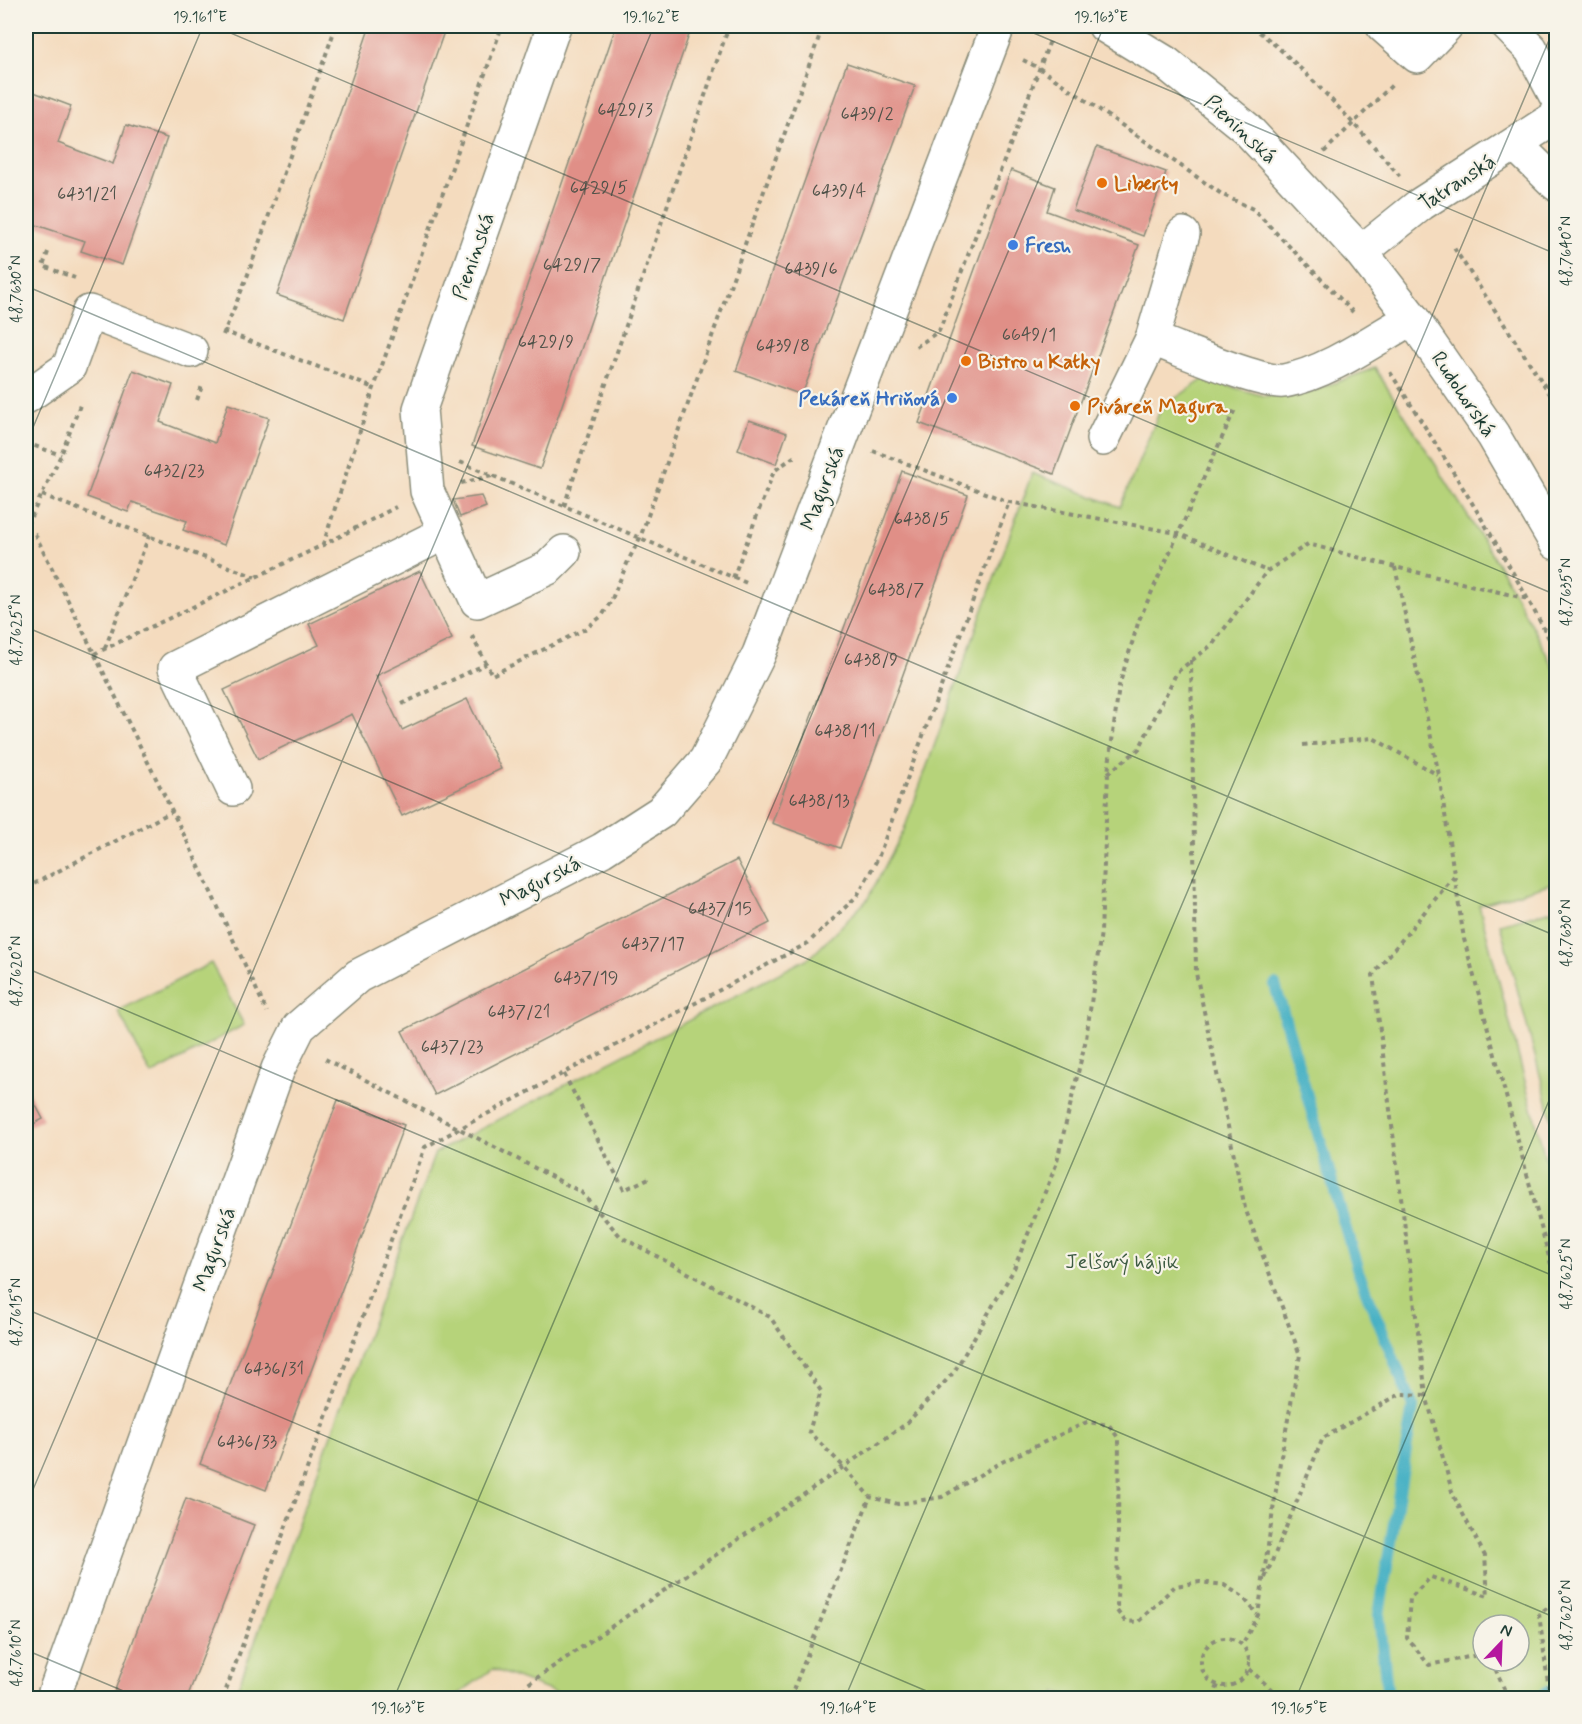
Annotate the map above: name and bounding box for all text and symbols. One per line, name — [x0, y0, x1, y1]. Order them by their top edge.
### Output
text: 19.161°E — [173, 8, 227, 28]
text: 19.162°E — [623, 8, 680, 28]
text: 19.163°E — [1074, 8, 1128, 28]
street label: Pieninská — [1198, 89, 1283, 171]
house number: 6429/3 — [597, 98, 653, 122]
house number: 6439/2 — [841, 102, 894, 126]
street label: Tatranská — [1414, 147, 1502, 218]
place label: Liberty — [1114, 170, 1179, 198]
house number: 6429/5 — [570, 176, 628, 200]
marker: Liberty — [1095, 176, 1109, 190]
house number: 6439/4 — [812, 179, 866, 203]
house number: 6431/21 — [57, 182, 117, 206]
street label: Pieninská — [446, 209, 502, 304]
text: 48.7640°N — [1557, 216, 1577, 286]
place label: Fresh — [1025, 232, 1072, 260]
marker: Fresh — [1006, 238, 1020, 252]
house number: 6429/7 — [543, 253, 601, 277]
text: 48.7630°N — [7, 255, 27, 323]
house number: 6439/6 — [784, 257, 838, 281]
house number: 6649/1 — [1002, 323, 1056, 347]
house number: 6429/9 — [518, 330, 574, 354]
house number: 6439/8 — [756, 334, 810, 358]
street label: Rudohorská — [1424, 346, 1502, 443]
place label: Bistro u Katky — [978, 348, 1101, 376]
marker: Bistro u Katky — [959, 354, 973, 368]
place label: Pekáreň Hriňová — [798, 385, 940, 413]
marker: Pekáreň Hriňová — [945, 391, 959, 405]
place label: Piváreň Magura — [1087, 393, 1229, 423]
marker: Piváreň Magura — [1068, 399, 1082, 413]
street label: Magurská — [794, 442, 854, 535]
house number: 6432/23 — [144, 459, 205, 483]
house number: 6438/5 — [894, 507, 950, 531]
text: 48.7635°N — [1557, 558, 1577, 626]
house number: 6438/7 — [868, 578, 924, 602]
text: 48.7625°N — [7, 595, 27, 665]
house number: 6438/9 — [844, 648, 898, 672]
house number: 6438/11 — [814, 719, 876, 743]
house number: 6438/13 — [788, 789, 850, 813]
street label: Magurská — [495, 849, 587, 916]
house number: 6437/15 — [688, 897, 752, 921]
text: 48.7630°N — [1557, 899, 1577, 967]
house number: 6437/17 — [621, 932, 685, 956]
text: 48.7620°N — [7, 936, 27, 1006]
house number: 6437/19 — [553, 966, 619, 990]
house number: 6437/21 — [488, 1000, 550, 1024]
house number: 6437/23 — [421, 1035, 484, 1059]
street label: Magurská — [187, 1203, 245, 1296]
text: 48.7625°N — [1557, 1239, 1577, 1309]
park label: Jelšový hájik — [1065, 1248, 1179, 1276]
text: 48.7615°N — [7, 1278, 27, 1346]
house number: 6436/31 — [244, 1357, 304, 1381]
house number: 6436/33 — [217, 1430, 278, 1454]
text: 48.7620°N — [1557, 1580, 1577, 1650]
north arrow — [1471, 1613, 1531, 1673]
text: 48.7610°N — [7, 1619, 27, 1687]
text: N — [1497, 1619, 1515, 1642]
text: 19.163°E — [371, 1699, 425, 1719]
text: 19.164°E — [820, 1699, 877, 1719]
text: 19.165°E — [1271, 1699, 1327, 1719]

